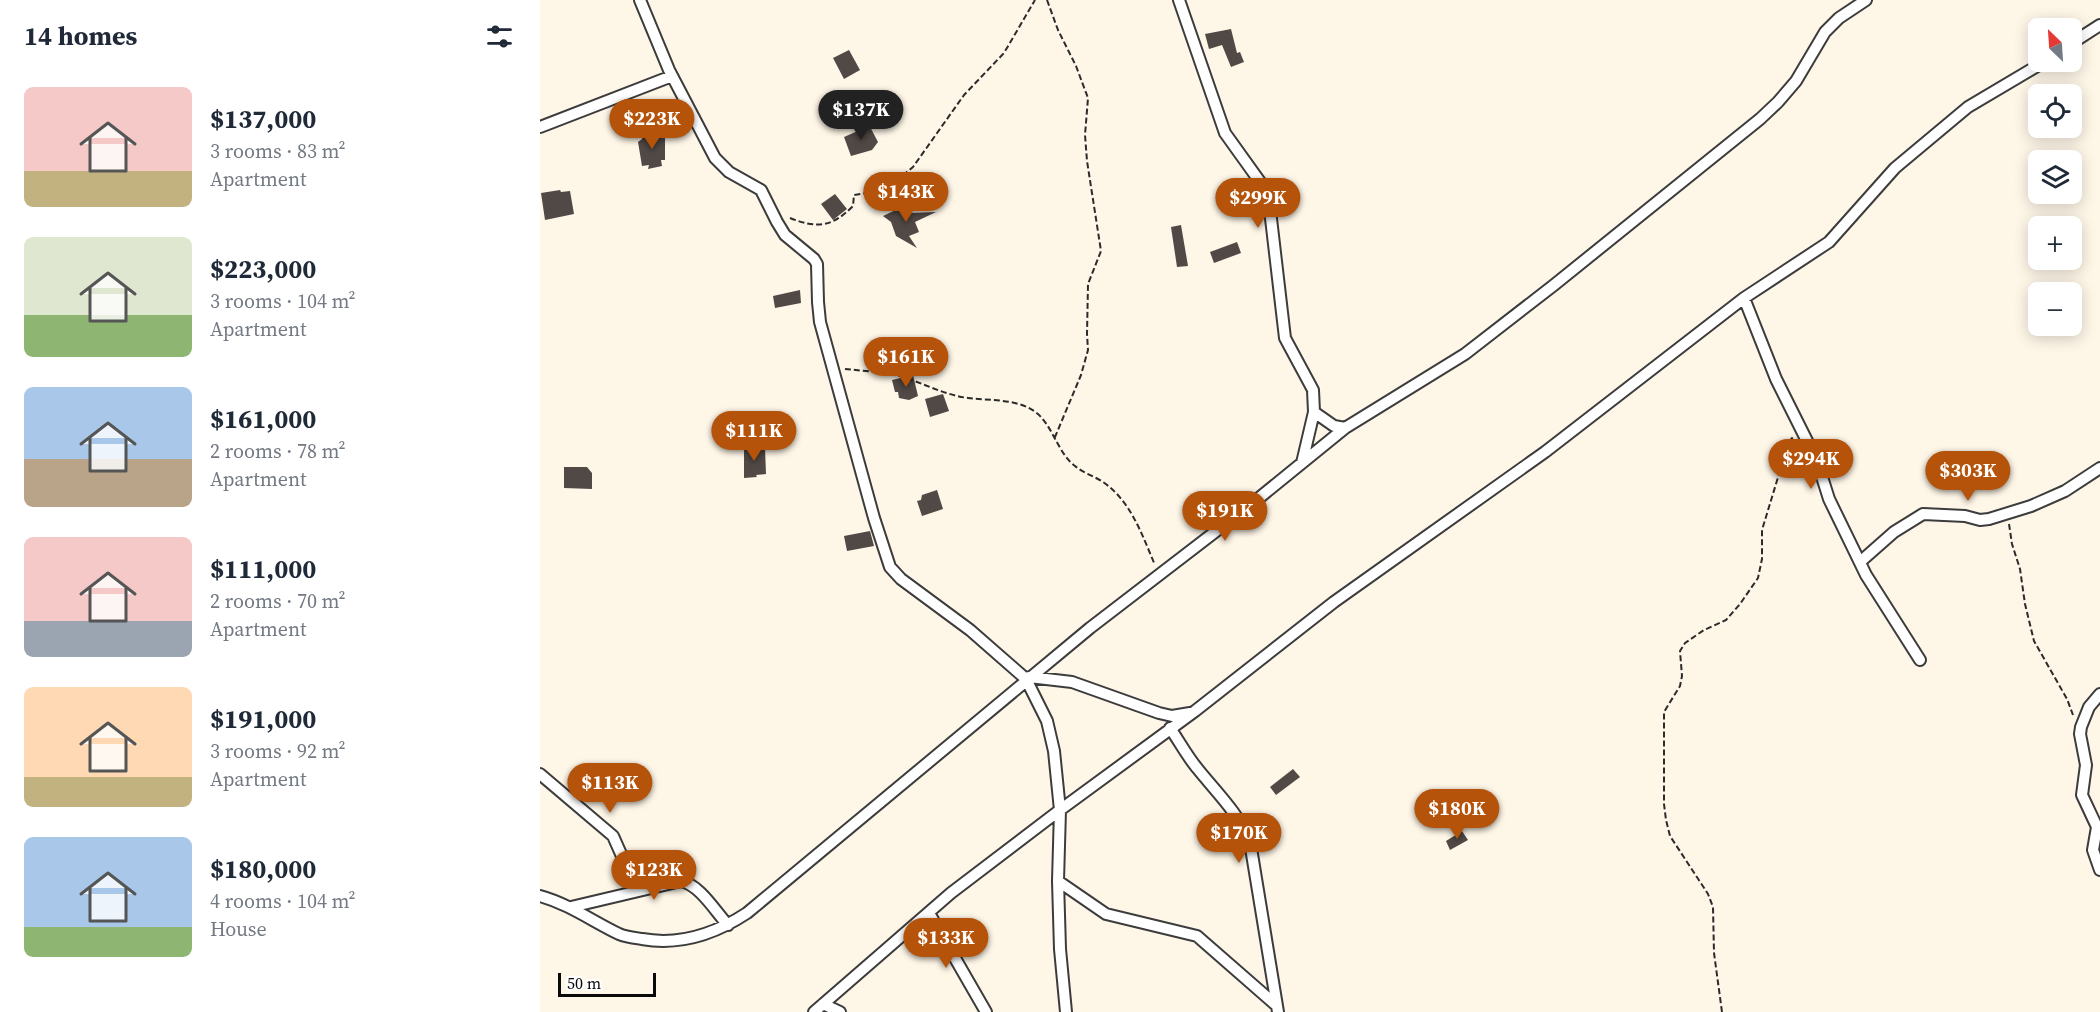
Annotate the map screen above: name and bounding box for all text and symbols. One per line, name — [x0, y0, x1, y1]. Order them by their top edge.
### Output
text: 14 homes — [24, 18, 137, 54]
north arrow — [2028, 18, 2082, 72]
map controls — [2028, 18, 2082, 336]
icon: filters — [483, 20, 516, 53]
button: locate — [2028, 84, 2082, 138]
pin: $137K — [819, 90, 903, 141]
text: $137K — [832, 95, 890, 123]
pin: $223K — [610, 99, 694, 150]
text: $137,000 — [210, 101, 316, 137]
text: $223K — [623, 104, 681, 132]
icon: home — [72, 111, 144, 183]
text: 3 rooms · 83 m² — [210, 137, 346, 165]
button: layers — [2028, 150, 2082, 204]
text: Apartment — [210, 165, 307, 193]
pin: $143K — [864, 172, 948, 223]
text: $143K — [877, 177, 935, 205]
pin: $299K — [1216, 178, 1300, 229]
text: $299K — [1229, 183, 1287, 211]
button: + — [2028, 216, 2082, 270]
text: $223,000 — [210, 251, 316, 287]
icon: home — [72, 261, 144, 333]
button: − — [2028, 282, 2082, 336]
text: 3 rooms · 104 m² — [210, 287, 356, 315]
text: Apartment — [210, 315, 307, 343]
pin: $161K — [864, 337, 948, 388]
text: $161K — [877, 342, 935, 370]
text: $161,000 — [210, 401, 316, 437]
icon: home — [72, 411, 144, 483]
pin: $111K — [712, 411, 796, 462]
text: $111K — [725, 416, 783, 444]
text: 2 rooms · 78 m² — [210, 437, 346, 465]
pin: $294K — [1769, 439, 1853, 490]
text: $294K — [1782, 444, 1840, 472]
pin: $303K — [1926, 451, 2010, 502]
text: $303K — [1939, 456, 1997, 484]
text: Apartment — [210, 465, 307, 493]
pin: $191K — [1183, 491, 1267, 542]
text: $191K — [1196, 496, 1254, 524]
text: $111,000 — [210, 551, 316, 587]
icon: home — [72, 561, 144, 633]
text: 2 rooms · 70 m² — [210, 587, 346, 615]
text: Apartment — [210, 615, 307, 643]
text: $191,000 — [210, 701, 316, 737]
icon: home — [72, 711, 144, 783]
text: 3 rooms · 92 m² — [210, 737, 346, 765]
pin: $113K — [568, 763, 652, 814]
text: Apartment — [210, 765, 307, 793]
text: $113K — [581, 768, 639, 796]
pin: $180K — [1415, 789, 1499, 840]
text: $180K — [1428, 794, 1486, 822]
pin: $170K — [1197, 813, 1281, 864]
text: $170K — [1210, 818, 1268, 846]
pin: $123K — [612, 850, 696, 901]
text: $180,000 — [210, 851, 316, 887]
text: $123K — [625, 855, 683, 883]
icon: home — [72, 861, 144, 933]
text: 4 rooms · 104 m² — [210, 887, 356, 915]
text: House — [210, 915, 267, 943]
pin: $133K — [904, 918, 988, 969]
text: $133K — [917, 923, 975, 951]
scale bar — [558, 970, 656, 998]
text: 50 m — [567, 972, 601, 994]

